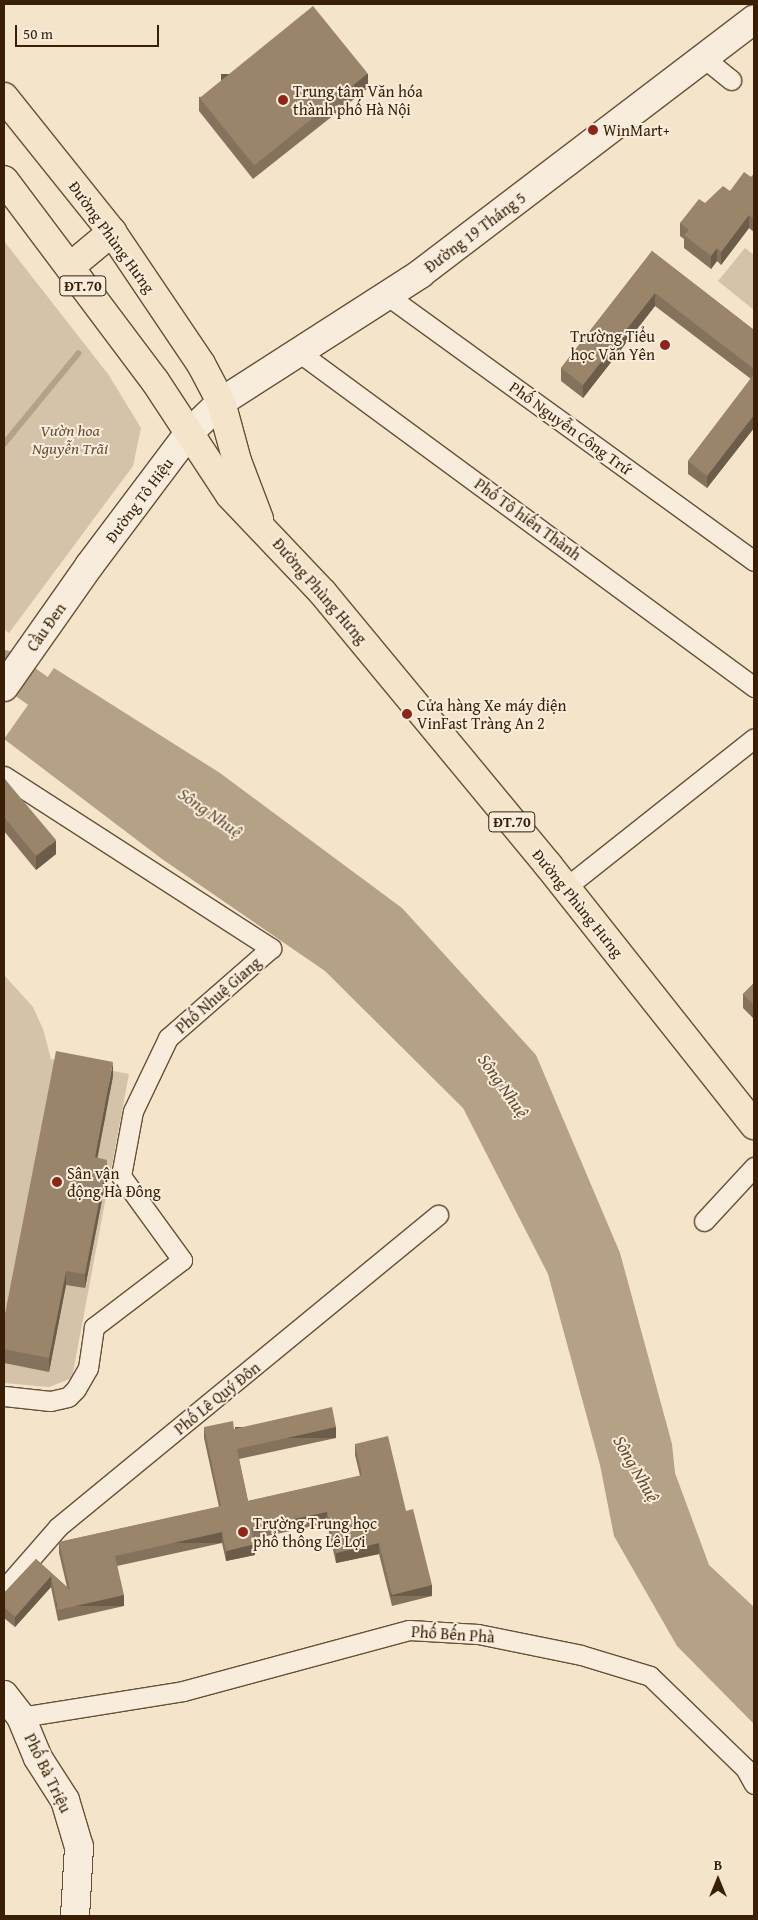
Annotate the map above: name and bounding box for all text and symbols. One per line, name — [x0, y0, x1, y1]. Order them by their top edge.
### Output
scale bar — [18, 15, 161, 47]
text: 50 m — [23, 23, 53, 44]
place label: Trung tâm Văn hóa thành phố Hà Nội — [293, 81, 423, 119]
marker: Trung tâm Văn hóa thành phố Hà Nội — [277, 94, 289, 106]
place label: WinMart+ — [603, 120, 670, 140]
marker: WinMart+ — [587, 124, 599, 136]
street label: Đường Phùng Hưng — [65, 177, 159, 297]
street label: Đường 19 Tháng 5 — [421, 188, 529, 276]
road number: ĐT.70 — [59, 274, 107, 298]
place label: Trường Tiểu học Văn Yên — [570, 326, 655, 364]
marker: Trường Tiểu học Văn Yên — [659, 339, 671, 351]
street label: Phố Nguyễn Công Trứ — [506, 377, 636, 479]
park label: Vườn hoa Nguyễn Trãi — [32, 420, 108, 458]
street label: Đường Tô Hiệu — [101, 454, 177, 546]
street label: Phố Tô hiến Thành — [471, 474, 585, 564]
street label: Đường Phùng Hưng — [269, 534, 371, 648]
street label: Cầu Đen — [22, 599, 70, 655]
place label: Cửa hàng Xe máy điện VinFast Tràng An 2 — [417, 695, 567, 733]
marker: Cửa hàng Xe máy điện VinFast Tràng An 2 — [401, 708, 413, 720]
water label: Sông Nhuệ — [174, 783, 246, 843]
road number: ĐT.70 — [488, 810, 536, 834]
street label: Đường Phùng Hưng — [528, 845, 628, 961]
street label: Phố Nhuệ Giang — [171, 953, 265, 1037]
water label: Sông Nhuệ — [473, 1050, 533, 1122]
place label: Sân vận động Hà Đông — [67, 1163, 161, 1201]
marker: Sân vận động Hà Đông — [51, 1176, 63, 1188]
street label: Phố Lê Quý Đôn — [170, 1358, 264, 1438]
water label: Sông Nhuệ — [608, 1432, 664, 1506]
place label: Trường Trung học phổ thông Lê Lợi — [253, 1513, 377, 1551]
marker: Trường Trung học phổ thông Lê Lợi — [237, 1526, 249, 1538]
street label: Phố Bến Phà — [411, 1622, 495, 1646]
street label: Phố Bà Triệu — [21, 1730, 75, 1816]
north arrow — [693, 1855, 743, 1905]
text: B — [714, 1855, 722, 1875]

